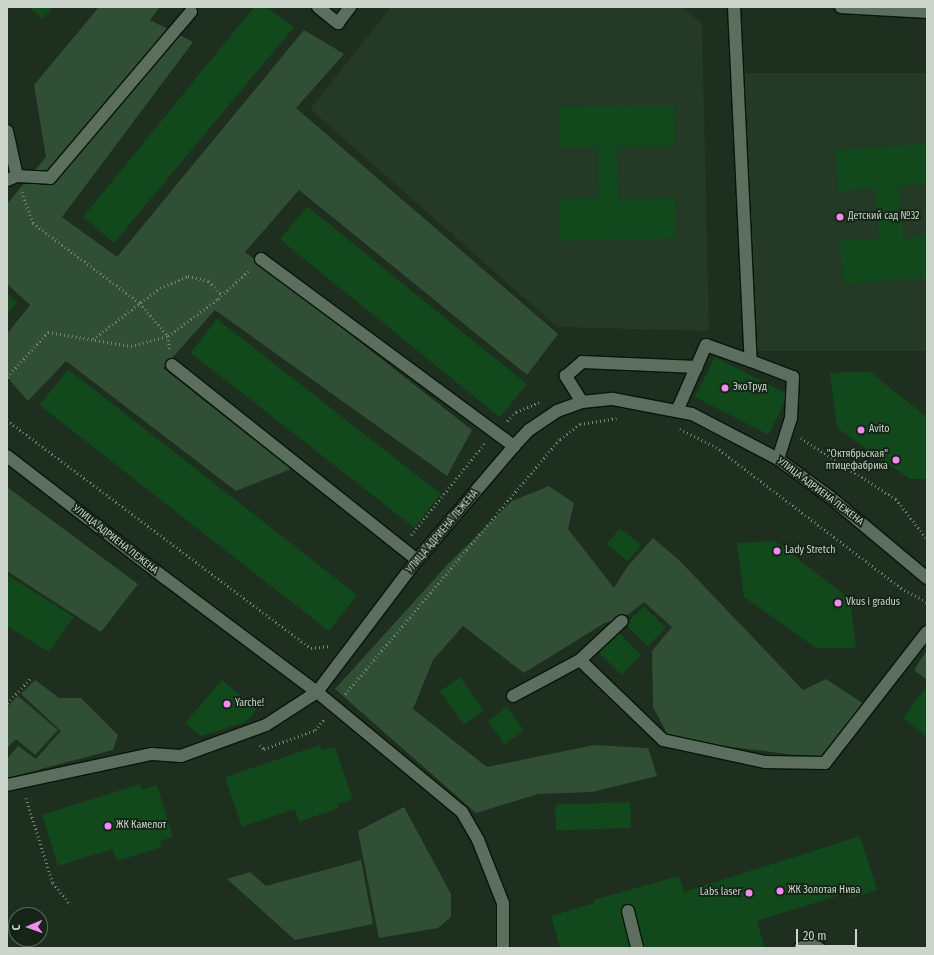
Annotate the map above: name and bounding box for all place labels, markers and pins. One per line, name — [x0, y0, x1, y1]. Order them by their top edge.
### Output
place label: Детский сад №32 — [848, 211, 920, 223]
marker: Детский сад №32 — [835, 212, 845, 222]
place label: ЭкоТруд — [733, 382, 767, 394]
marker: ЭкоТруд — [720, 383, 730, 393]
place label: Avito — [869, 424, 890, 436]
marker: Avito — [856, 425, 866, 435]
place label: "Октябрьская" птицефабрика — [826, 448, 888, 472]
marker: "Октябрьская" птицефабрика — [891, 455, 901, 465]
place label: Lady Stretch — [785, 545, 835, 557]
marker: Lady Stretch — [772, 546, 782, 556]
place label: Vkus i gradus — [846, 597, 900, 609]
marker: Vkus i gradus — [833, 598, 843, 608]
place label: Yarche! — [235, 698, 264, 710]
marker: Yarche! — [222, 699, 232, 709]
place label: ЖК Камелот — [116, 820, 166, 832]
marker: ЖК Камелот — [103, 821, 113, 831]
place label: ЖК Золотая Нива — [788, 885, 860, 897]
marker: ЖК Золотая Нива — [775, 886, 785, 896]
place label: Labs laser — [700, 887, 741, 899]
marker: Labs laser — [744, 888, 754, 898]

